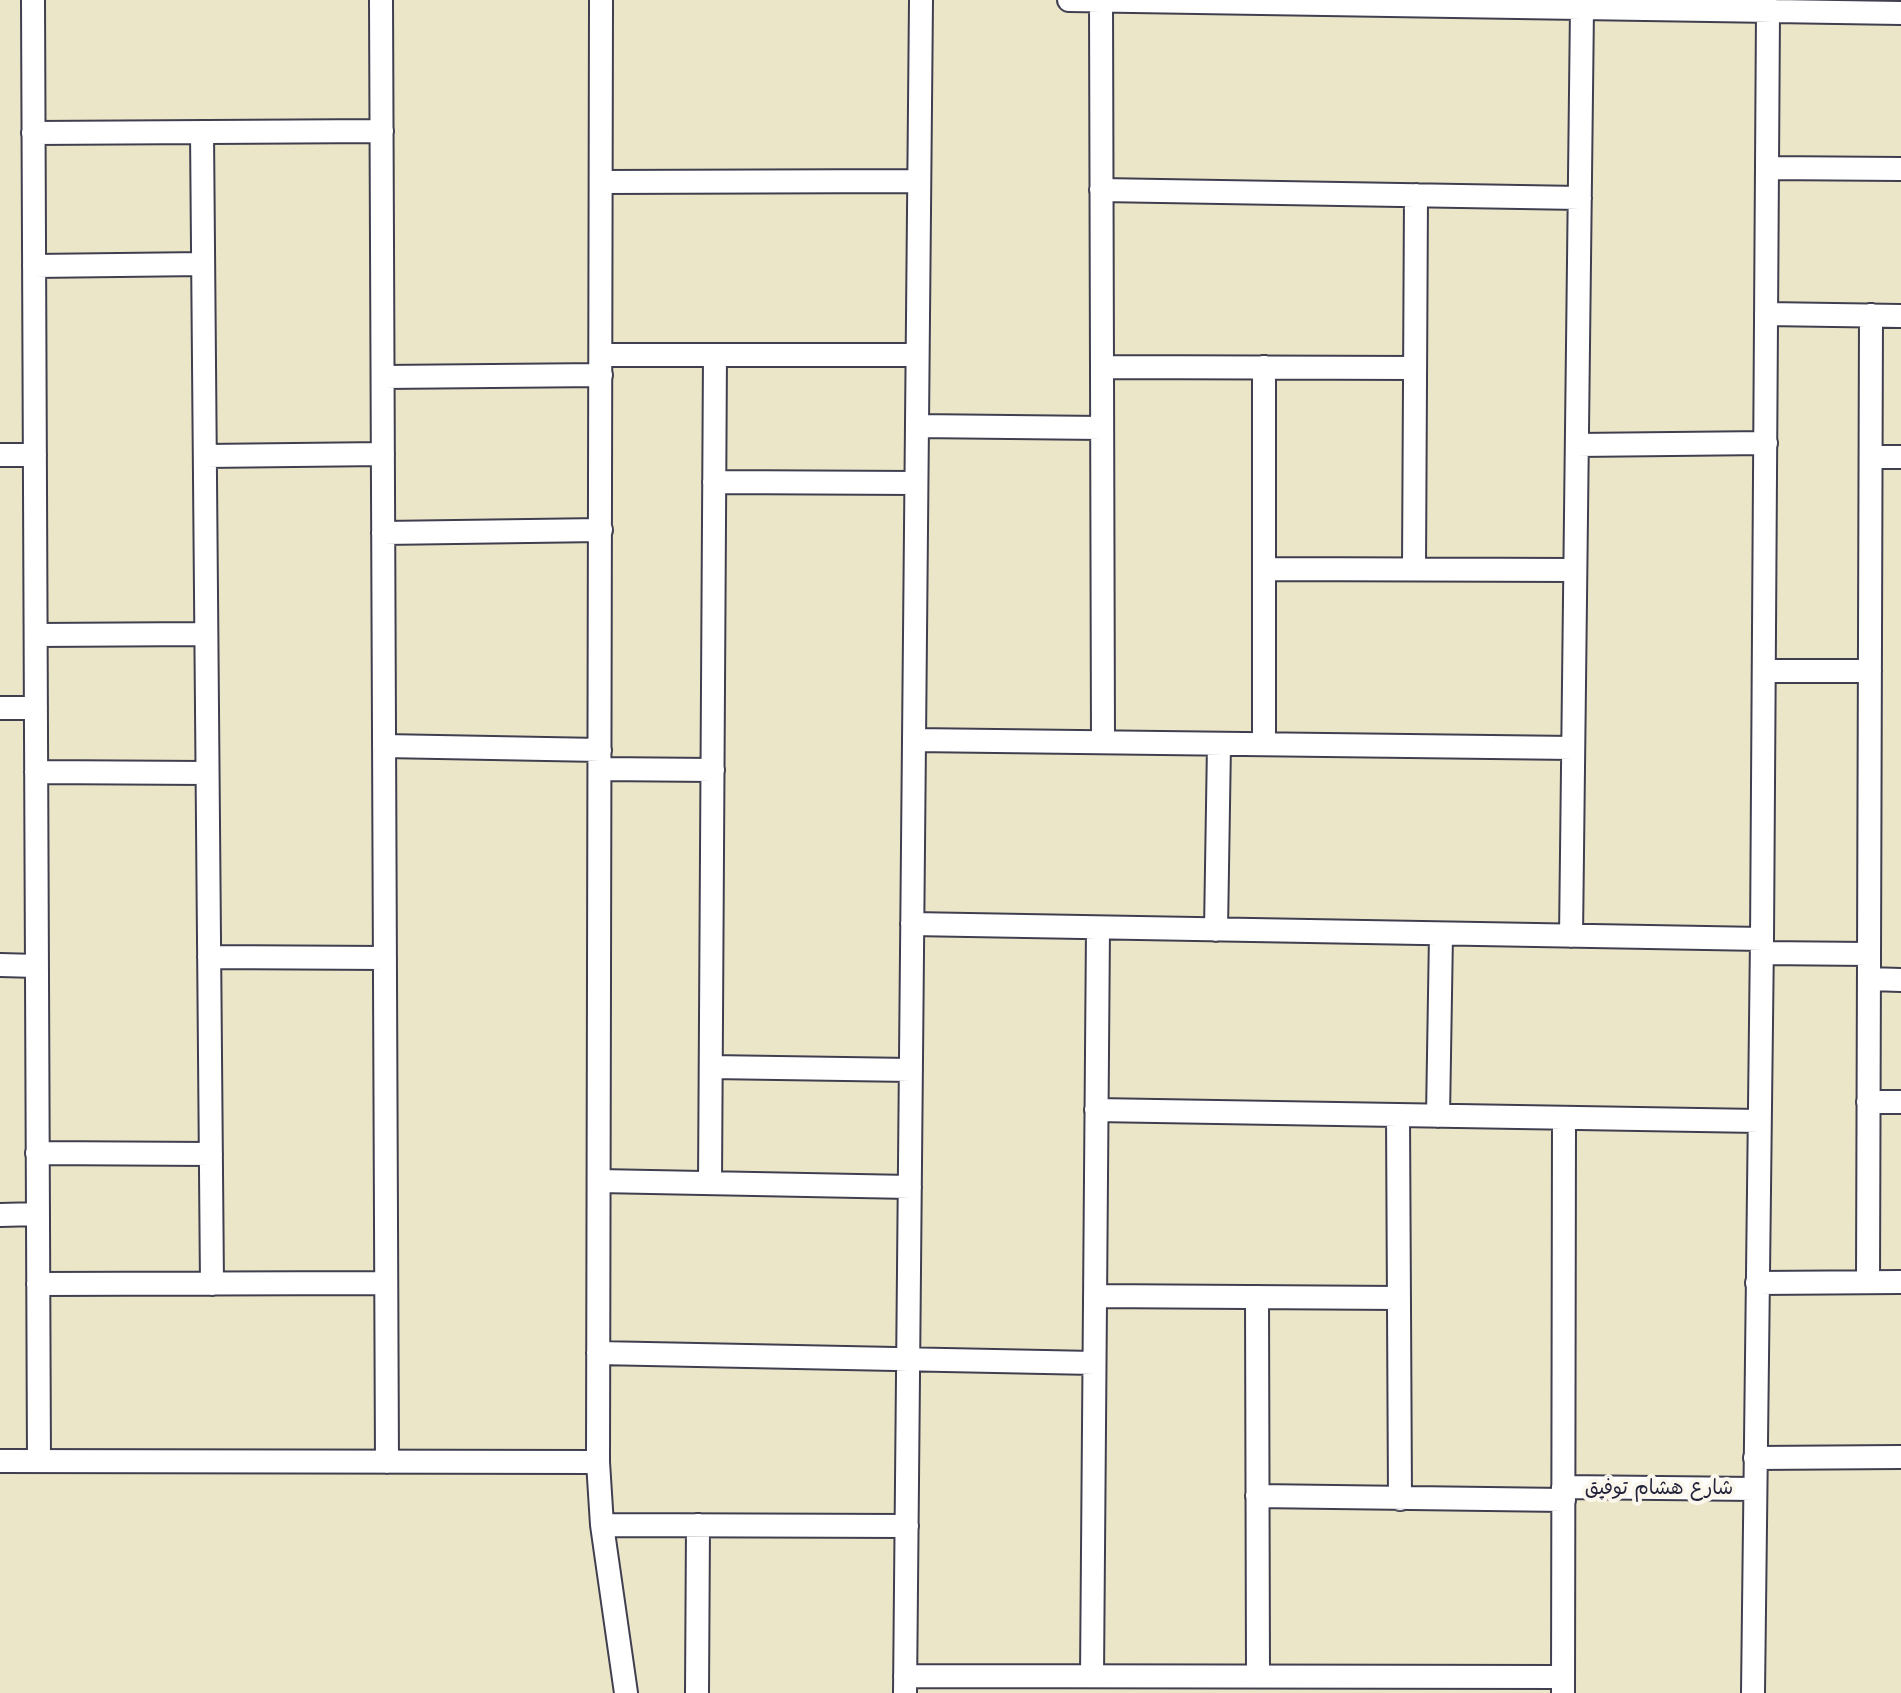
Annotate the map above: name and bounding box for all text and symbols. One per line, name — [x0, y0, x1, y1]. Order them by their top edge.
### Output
street label: شارع هشام توفيق — [1585, 1476, 1733, 1500]

